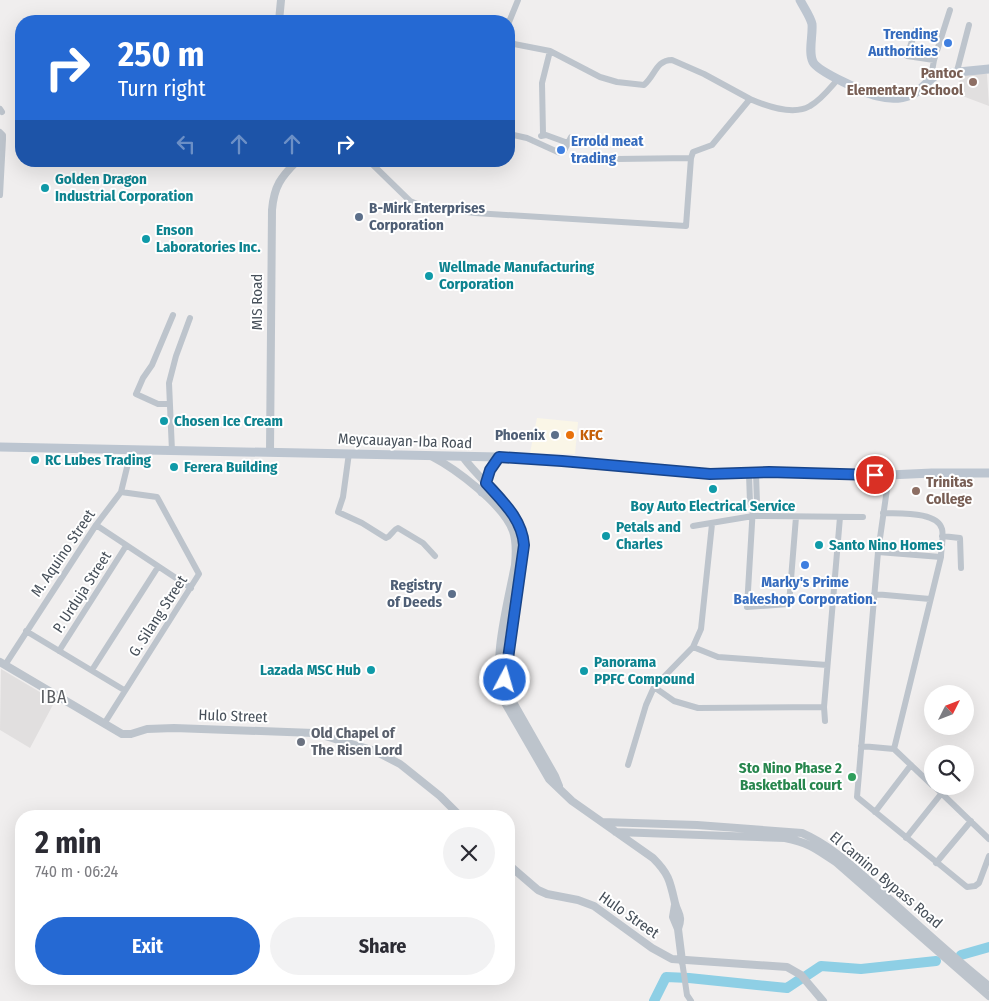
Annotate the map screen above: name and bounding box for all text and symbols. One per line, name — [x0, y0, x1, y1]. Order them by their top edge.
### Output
place label: Trending Authorities — [867, 25, 939, 60]
text: 250 m — [118, 33, 205, 75]
icon: right — [35, 35, 100, 100]
marker: Trending Authorities — [942, 37, 954, 49]
place label: Pantoc Elementary School — [847, 64, 964, 99]
text: Turn right — [118, 75, 206, 102]
marker: Pantoc Elementary School — [967, 76, 979, 88]
icon: left — [172, 130, 200, 158]
icon: ahead — [225, 130, 253, 158]
icon: ahead — [278, 130, 306, 158]
icon: right — [331, 130, 359, 158]
place label: Errold meat trading — [571, 132, 644, 167]
marker: Errold meat trading — [555, 144, 567, 156]
place label: Golden Dragon Industrial Corporation — [55, 170, 194, 205]
marker: Golden Dragon Industrial Corporation — [39, 182, 51, 194]
place label: B-Mirk Enterprises Corporation — [369, 199, 486, 234]
marker: B-Mirk Enterprises Corporation — [353, 211, 365, 223]
place label: Enson Laboratories Inc. — [156, 221, 261, 256]
marker: Enson Laboratories Inc. — [140, 233, 152, 245]
place label: Wellmade Manufacturing Corporation — [439, 258, 595, 293]
marker: Wellmade Manufacturing Corporation — [423, 270, 435, 282]
street label: MIS Road — [248, 274, 266, 330]
place label: Chosen Ice Cream — [174, 412, 283, 430]
marker: Chosen Ice Cream — [158, 415, 170, 427]
place label: Phoenix — [495, 426, 546, 444]
place label: KFC — [580, 426, 603, 444]
marker: Phoenix — [549, 429, 561, 441]
marker: KFC — [564, 429, 576, 441]
street label: Meycauayan-Iba Road — [338, 430, 472, 452]
place label: RC Lubes Trading — [45, 451, 152, 469]
marker: RC Lubes Trading — [29, 454, 41, 466]
pin — [854, 454, 896, 496]
place label: Ferera Building — [184, 458, 278, 476]
marker: Ferera Building — [168, 461, 180, 473]
icon: arrive — [861, 461, 889, 489]
place label: Trinitas College — [926, 473, 974, 508]
marker: Boy Auto Electrical Service — [707, 483, 719, 495]
marker: Trinitas College — [910, 485, 922, 497]
place label: Boy Auto Electrical Service — [631, 497, 796, 515]
street label: M. Aquino Street — [27, 506, 99, 600]
place label: Petals and Charles — [616, 518, 681, 553]
marker: Petals and Charles — [600, 530, 612, 542]
place label: Santo Nino Homes — [829, 536, 943, 554]
marker: Santo Nino Homes — [813, 539, 825, 551]
street label: P. Urduja Street — [49, 548, 115, 636]
marker: Marky's Prime Bakeshop Corporation. — [799, 559, 811, 571]
street label: G. Silang Street — [125, 572, 191, 660]
place label: Marky's Prime Bakeshop Corporation. — [734, 573, 877, 608]
place label: Registry of Deeds — [387, 576, 443, 611]
marker: Registry of Deeds — [446, 588, 458, 600]
position arrow — [478, 653, 530, 705]
place label: Panorama PPFC Compound — [594, 653, 695, 688]
place label: Lazada MSC Hub — [260, 661, 361, 679]
marker: Lazada MSC Hub — [365, 664, 377, 676]
marker: Panorama PPFC Compound — [578, 665, 590, 677]
north arrow — [924, 685, 974, 735]
map controls — [924, 685, 974, 795]
district label: IBA — [41, 686, 67, 708]
street label: Hulo Street — [198, 706, 268, 726]
place label: Old Chapel of The Risen Lord — [311, 724, 402, 759]
marker: Old Chapel of The Risen Lord — [295, 736, 307, 748]
button: search — [924, 745, 974, 795]
place label: Sto Nino Phase 2 Basketball court — [739, 759, 843, 794]
marker: Sto Nino Phase 2 Basketball court — [846, 771, 858, 783]
text: 2 min — [35, 825, 102, 861]
button: close — [443, 827, 495, 879]
street label: El Camino Bypass Road — [826, 828, 946, 932]
text: 740 m · 06:24 — [35, 862, 118, 881]
street label: Hulo Street — [596, 888, 663, 942]
button: Exit — [35, 917, 260, 975]
button: Share — [270, 917, 495, 975]

